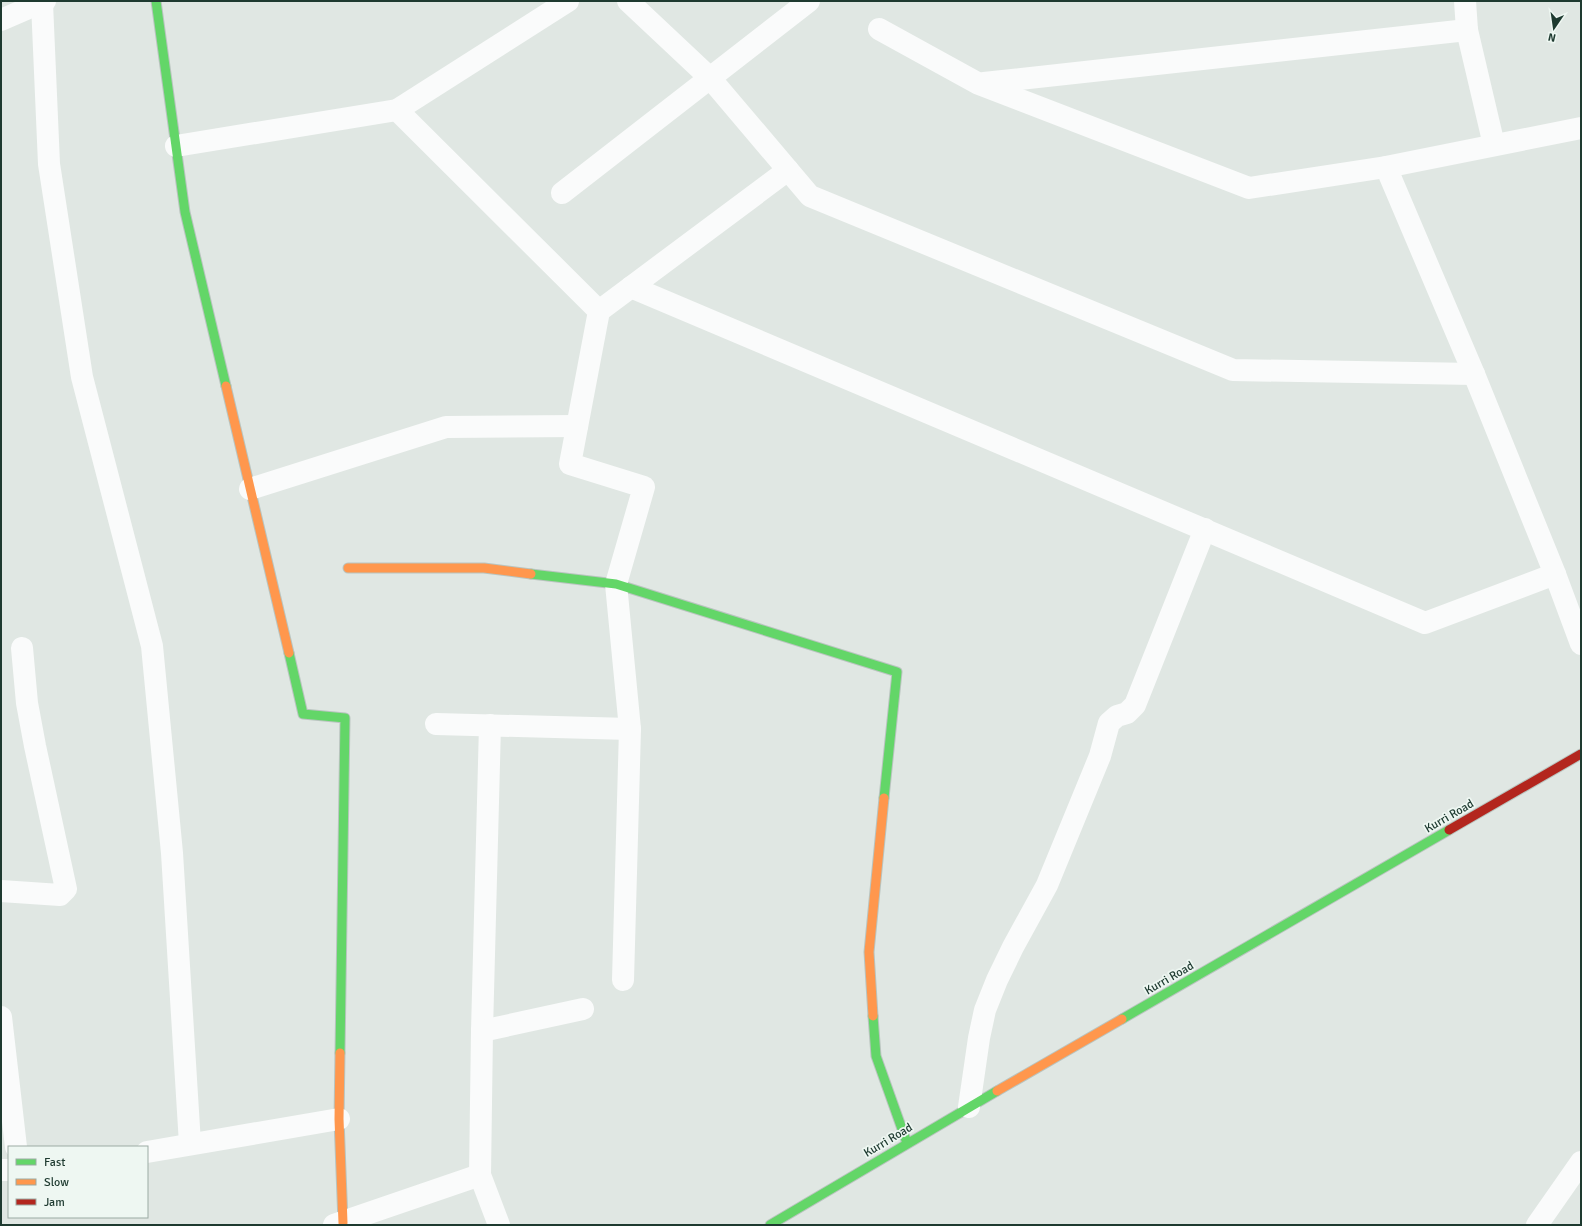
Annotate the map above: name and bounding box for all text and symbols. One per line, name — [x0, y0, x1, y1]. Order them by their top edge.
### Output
north arrow — [1534, 8, 1574, 48]
text: N — [1547, 30, 1557, 44]
street label: Kurri Road — [1422, 796, 1476, 836]
street label: Kurri Road — [1142, 958, 1196, 998]
street label: Kurri Road — [861, 1120, 915, 1161]
legend — [8, 1146, 148, 1218]
text: Fast — [44, 1155, 65, 1170]
text: Slow — [44, 1175, 69, 1190]
text: Jam — [44, 1195, 65, 1210]

